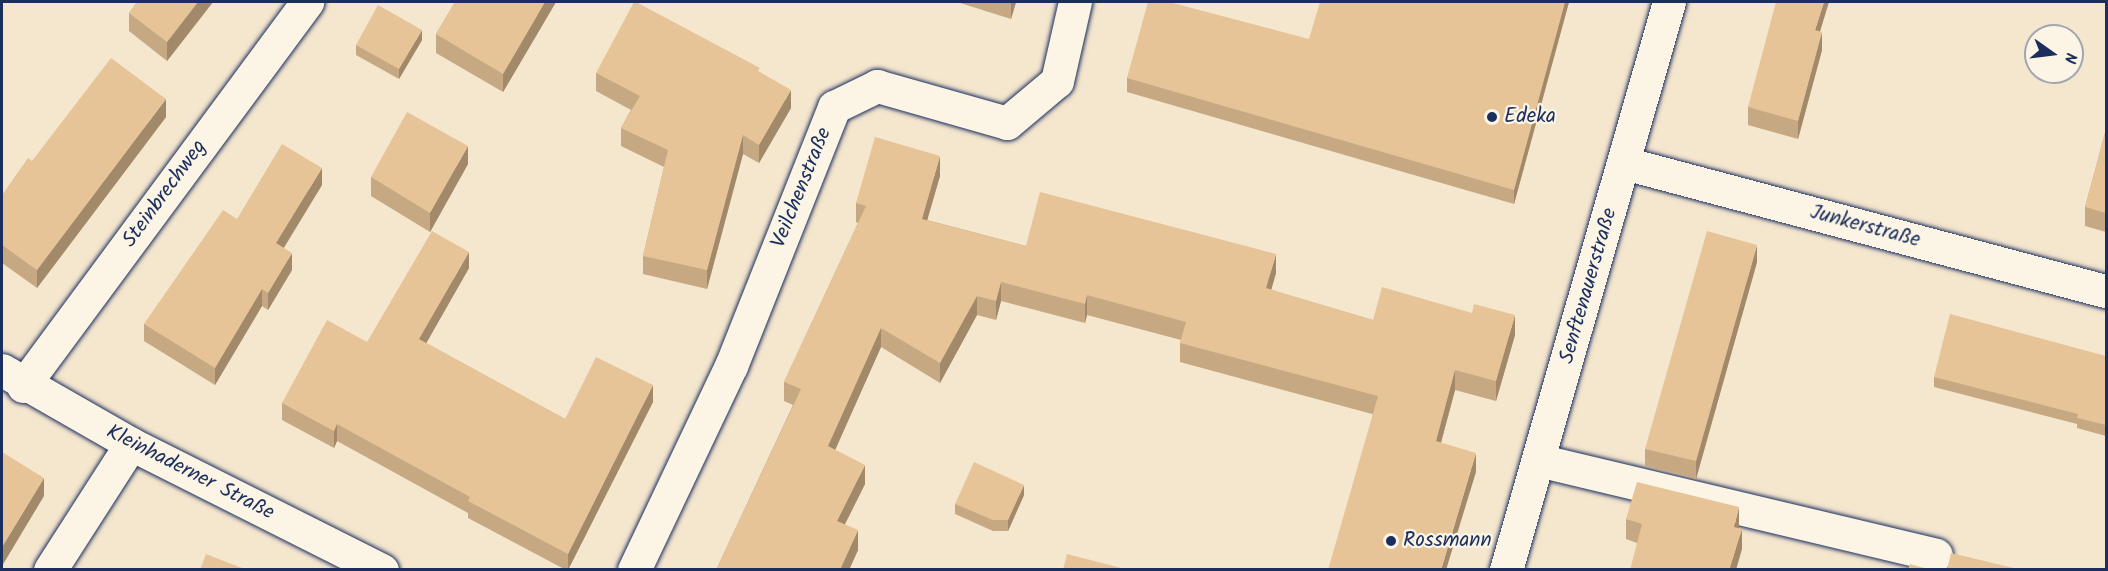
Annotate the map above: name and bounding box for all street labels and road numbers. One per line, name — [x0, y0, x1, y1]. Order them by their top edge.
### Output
street label: Veilchenstraße — [766, 124, 838, 252]
street label: Steinbrechweg — [118, 135, 212, 253]
street label: Junkerstraße — [1807, 200, 1923, 254]
street label: Senftenauerstraße — [1555, 205, 1623, 367]
street label: Kleinhaderner Straße — [102, 420, 278, 526]

